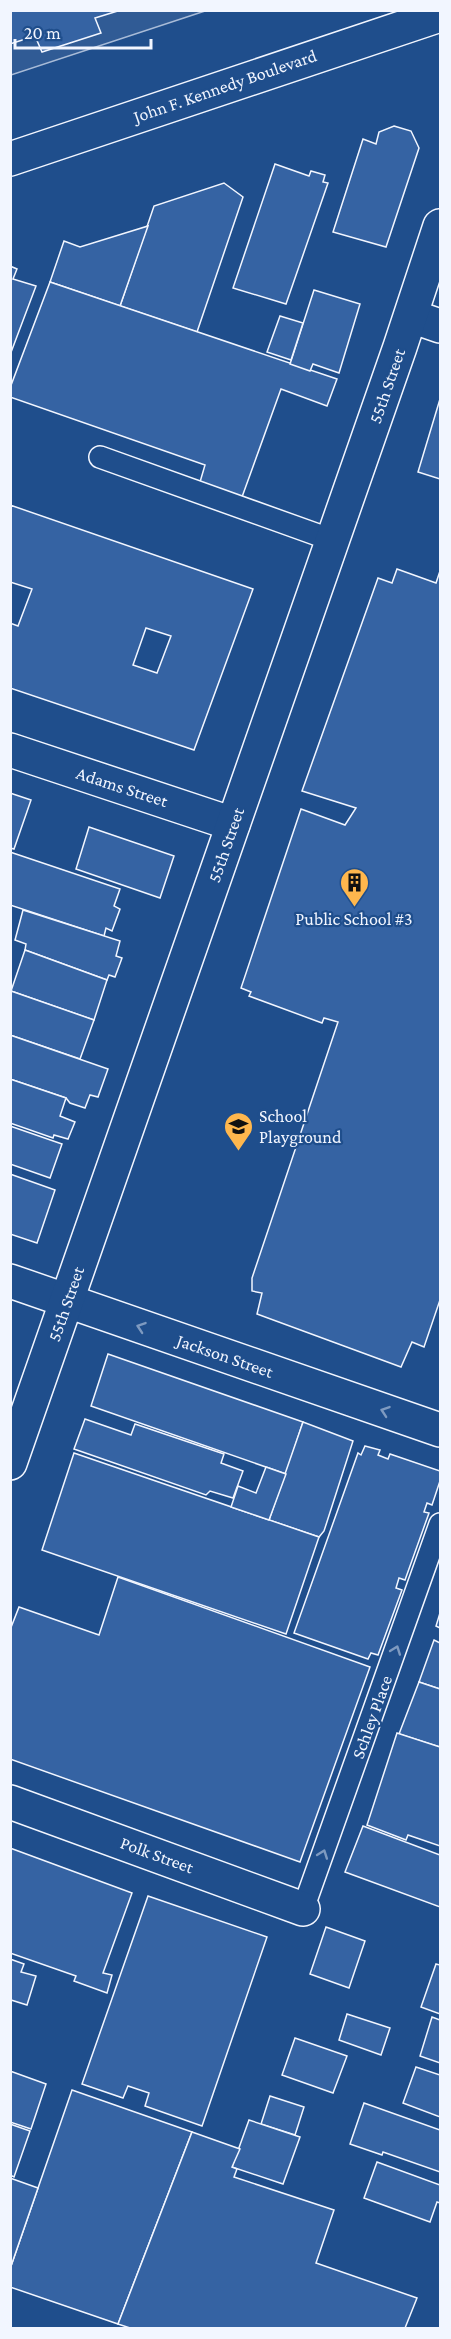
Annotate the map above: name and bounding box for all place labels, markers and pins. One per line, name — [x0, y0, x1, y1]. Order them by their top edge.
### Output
building icon: Public School #3 — [338, 866, 370, 908]
place label: Public School #3 — [295, 909, 413, 929]
place label: School Playground — [259, 1106, 342, 1147]
school or university icon: School Playground — [222, 1110, 254, 1152]

